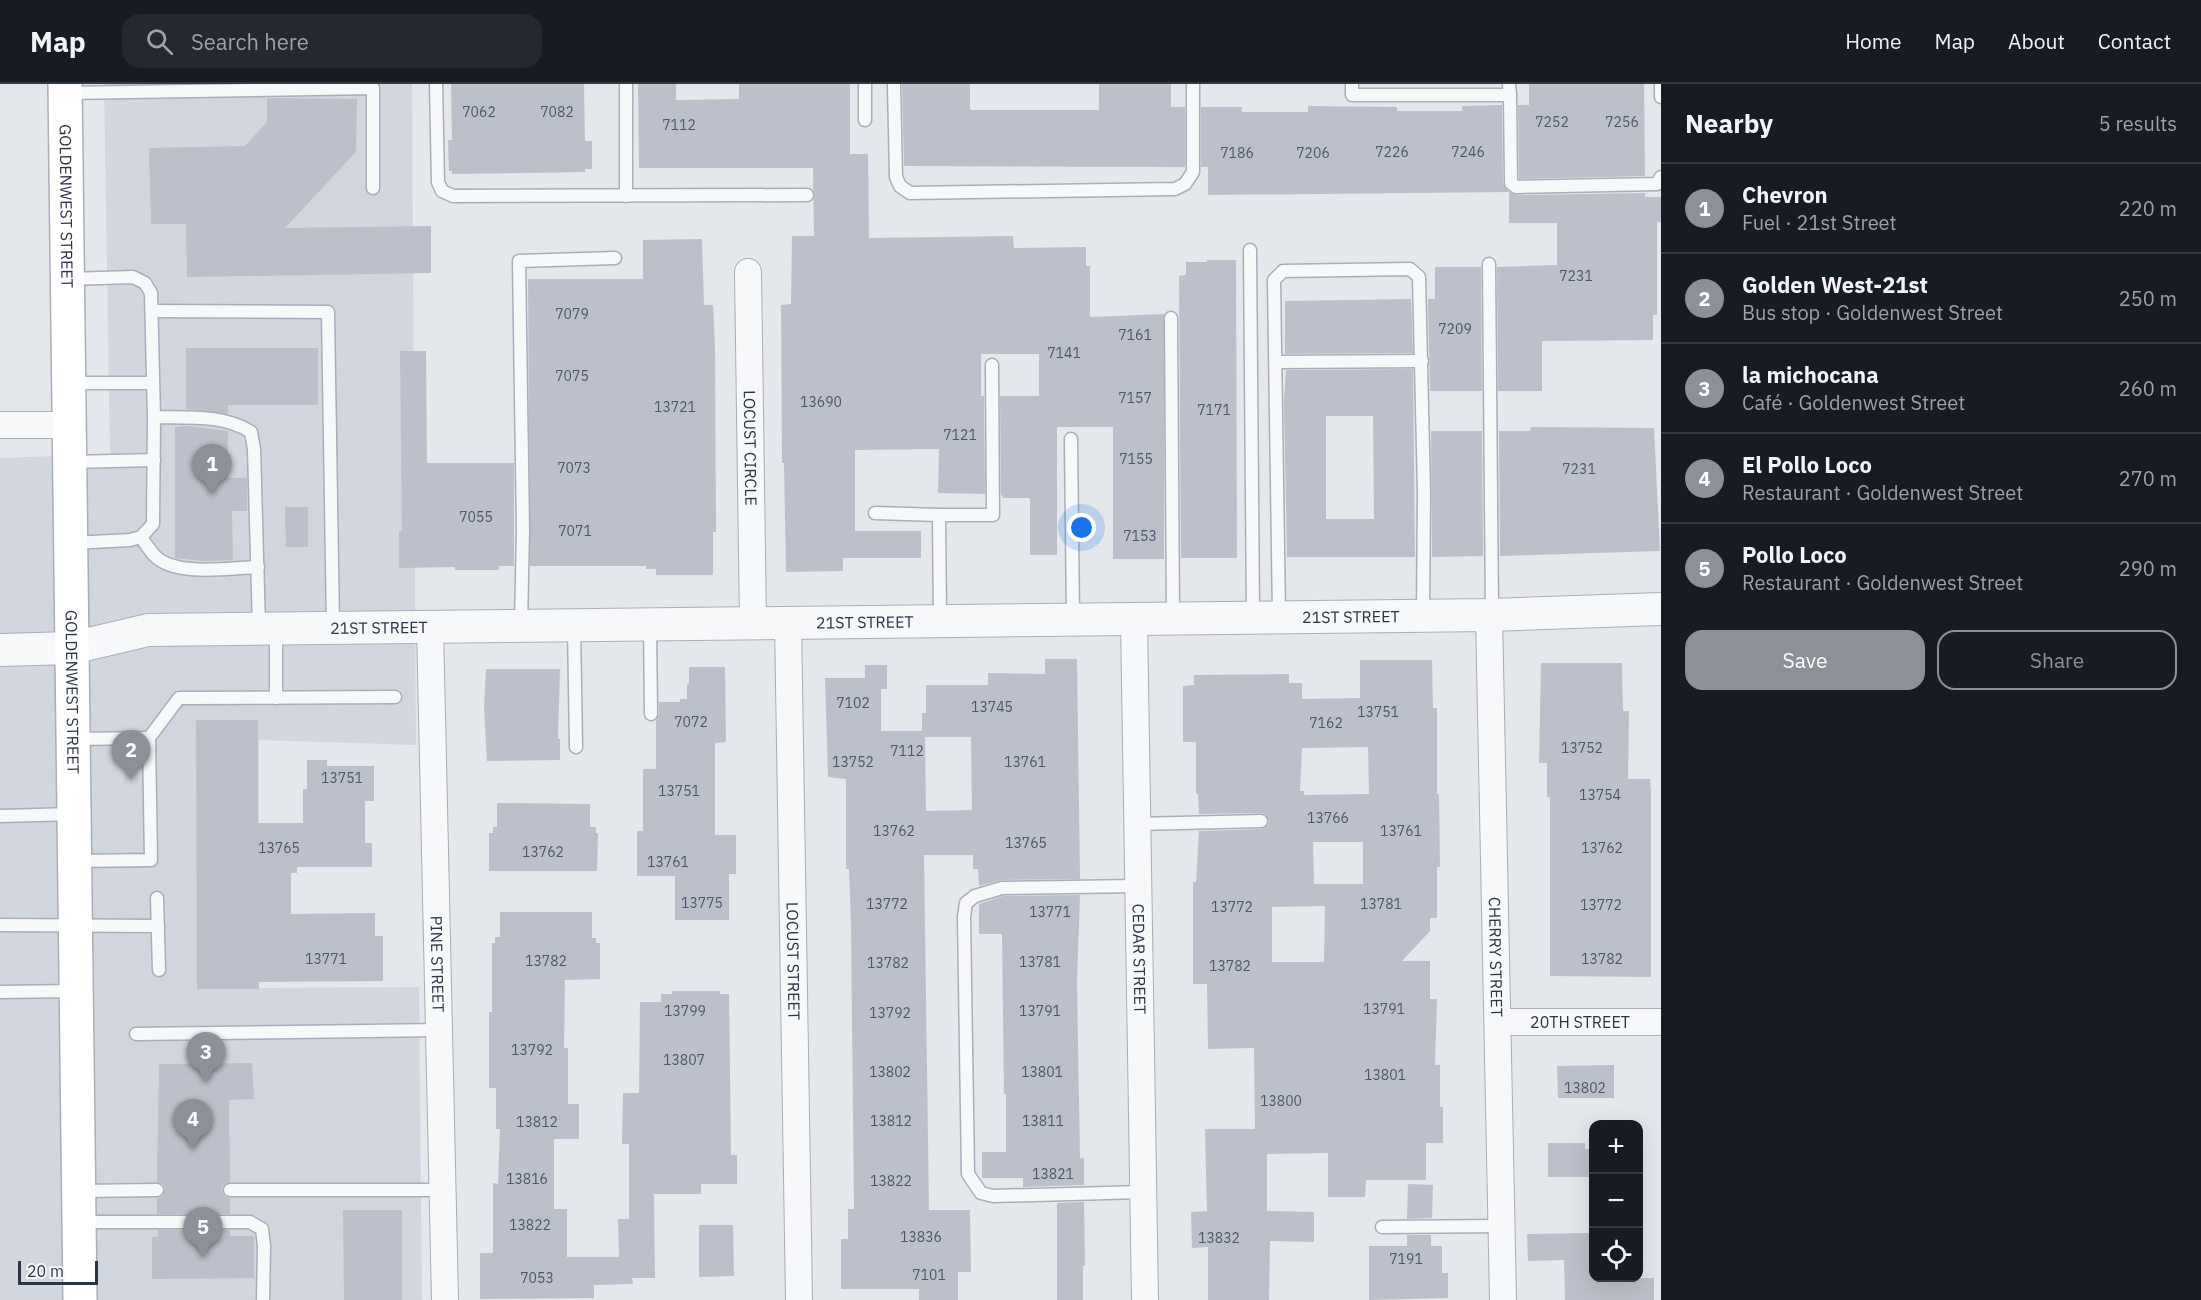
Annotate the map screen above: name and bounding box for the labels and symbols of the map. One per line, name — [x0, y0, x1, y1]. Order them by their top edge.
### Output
house number: 7062 — [462, 103, 496, 121]
house number: 7082 — [540, 103, 574, 121]
house number: 7252 — [1535, 113, 1569, 131]
house number: 7256 — [1605, 113, 1639, 131]
house number: 7112 — [662, 116, 696, 134]
street label: GOLDENWEST STREET — [55, 124, 78, 288]
house number: 7226 — [1375, 143, 1409, 161]
house number: 7246 — [1451, 143, 1485, 161]
house number: 7186 — [1220, 144, 1254, 162]
house number: 7206 — [1296, 144, 1330, 162]
house number: 7231 — [1559, 267, 1593, 285]
house number: 7079 — [555, 305, 589, 323]
house number: 7209 — [1438, 320, 1472, 338]
house number: 7161 — [1118, 326, 1152, 344]
house number: 7141 — [1047, 344, 1081, 362]
house number: 7075 — [555, 367, 589, 385]
house number: 7157 — [1118, 389, 1152, 407]
street label: LOCUST CIRCLE — [740, 390, 761, 506]
house number: 13690 — [800, 393, 842, 411]
house number: 13721 — [654, 398, 696, 416]
house number: 7171 — [1197, 401, 1231, 419]
house number: 7121 — [943, 426, 977, 444]
pin: 1 — [192, 444, 232, 494]
house number: 7155 — [1119, 450, 1153, 468]
house number: 7073 — [557, 459, 591, 477]
house number: 7231 — [1562, 460, 1596, 478]
house number: 7055 — [459, 508, 493, 526]
your location — [1067, 513, 1096, 542]
house number: 7071 — [558, 522, 592, 540]
house number: 7153 — [1123, 527, 1157, 545]
street label: 21ST STREET — [1302, 606, 1400, 627]
street label: GOLDENWEST STREET — [61, 610, 84, 774]
street label: 21ST STREET — [816, 611, 914, 633]
street label: 21ST STREET — [330, 617, 428, 638]
house number: 7102 — [836, 694, 870, 712]
house number: 13745 — [971, 698, 1013, 716]
house number: 13751 — [1357, 703, 1399, 721]
house number: 7072 — [674, 713, 708, 731]
house number: 7162 — [1309, 714, 1343, 732]
pin: 2 — [112, 730, 150, 780]
house number: 13752 — [1561, 739, 1603, 757]
house number: 7112 — [890, 742, 924, 760]
house number: 13752 — [832, 753, 874, 771]
house number: 13761 — [1004, 753, 1046, 771]
house number: 13751 — [321, 769, 363, 787]
house number: 13751 — [658, 782, 700, 800]
house number: 13754 — [1579, 786, 1621, 804]
house number: 13766 — [1307, 809, 1349, 827]
house number: 13762 — [873, 822, 915, 840]
house number: 13761 — [1380, 822, 1422, 840]
house number: 13765 — [1005, 834, 1047, 852]
house number: 13765 — [258, 839, 300, 857]
house number: 13762 — [1581, 839, 1623, 857]
house number: 13762 — [522, 843, 564, 861]
house number: 13761 — [647, 853, 689, 871]
house number: 13775 — [681, 894, 723, 912]
house number: 13772 — [866, 895, 908, 913]
house number: 13781 — [1360, 895, 1402, 913]
house number: 13772 — [1580, 896, 1622, 914]
street label: CHERRY STREET — [1485, 897, 1507, 1017]
house number: 13772 — [1211, 898, 1253, 916]
street label: LOCUST STREET — [783, 902, 804, 1020]
house number: 13771 — [1029, 903, 1071, 921]
street label: CEDAR STREET — [1129, 904, 1150, 1014]
street label: PINE STREET — [426, 915, 449, 1013]
house number: 13771 — [305, 950, 347, 968]
house number: 13782 — [1581, 950, 1623, 968]
house number: 13782 — [525, 952, 567, 970]
house number: 13781 — [1019, 953, 1061, 971]
house number: 13782 — [867, 954, 909, 972]
house number: 13782 — [1209, 957, 1251, 975]
house number: 13791 — [1363, 1000, 1405, 1018]
house number: 13799 — [664, 1002, 706, 1020]
house number: 13791 — [1019, 1002, 1061, 1020]
house number: 13792 — [869, 1004, 911, 1022]
street label: 20TH STREET — [1530, 1012, 1630, 1032]
pin: 3 — [186, 1032, 226, 1082]
house number: 13792 — [511, 1041, 553, 1059]
house number: 13807 — [663, 1051, 705, 1069]
house number: 13802 — [869, 1063, 911, 1081]
house number: 13801 — [1021, 1063, 1063, 1081]
house number: 13801 — [1364, 1066, 1406, 1084]
house number: 13802 — [1564, 1079, 1606, 1097]
house number: 13800 — [1260, 1092, 1302, 1110]
pin: 4 — [174, 1100, 212, 1149]
house number: 13812 — [870, 1112, 912, 1130]
house number: 13811 — [1022, 1112, 1064, 1130]
house number: 13812 — [516, 1113, 558, 1131]
house number: 13821 — [1032, 1165, 1074, 1183]
house number: 13816 — [506, 1170, 548, 1188]
house number: 13822 — [870, 1172, 912, 1190]
pin: 5 — [184, 1208, 222, 1257]
house number: 13822 — [509, 1216, 551, 1234]
house number: 13836 — [900, 1228, 942, 1246]
house number: 13832 — [1198, 1229, 1240, 1247]
house number: 7191 — [1389, 1250, 1423, 1268]
scale bar — [18, 1258, 98, 1286]
house number: 7101 — [912, 1266, 946, 1284]
house number: 7053 — [520, 1269, 554, 1287]

